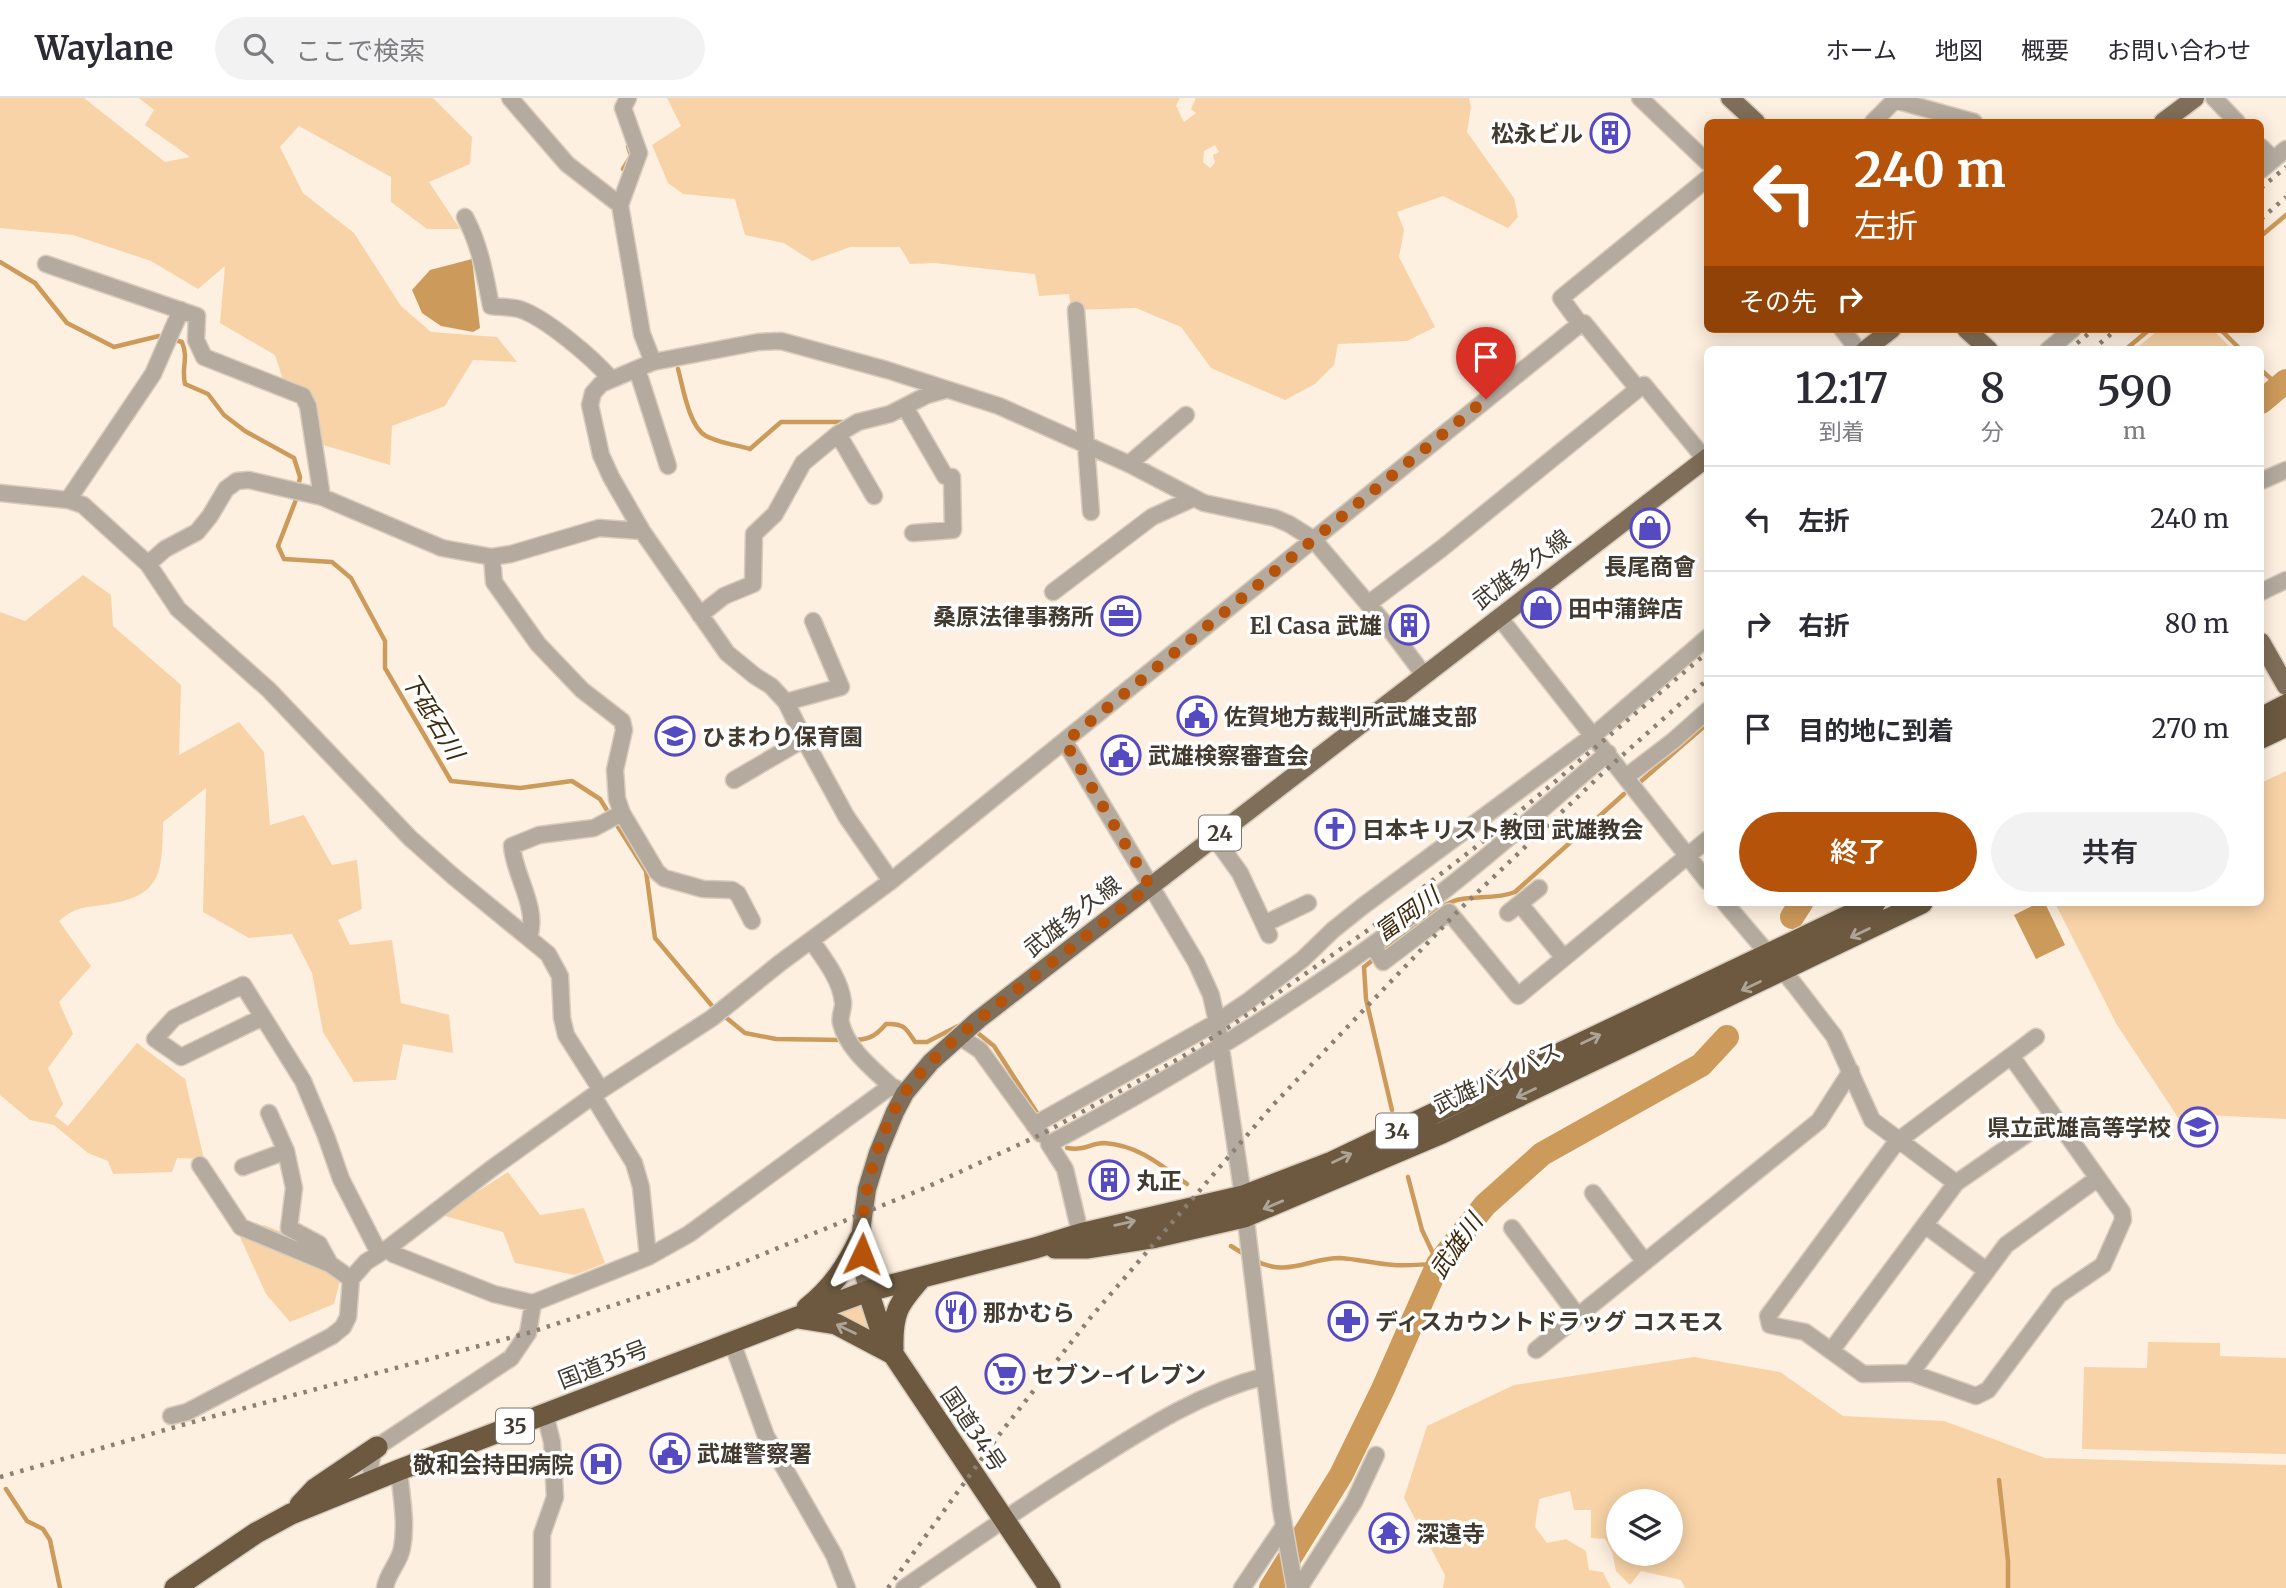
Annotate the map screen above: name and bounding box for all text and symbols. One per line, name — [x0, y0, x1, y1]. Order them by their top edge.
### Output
search box — [215, 17, 705, 80]
text: Waylane — [35, 28, 173, 69]
icon: search — [239, 29, 277, 67]
text: ここで検索 — [295, 34, 425, 67]
text: ホーム — [1826, 35, 1897, 66]
text: 地図 — [1935, 35, 1983, 66]
text: 概要 — [2021, 35, 2069, 66]
text: お問い合わせ — [2107, 35, 2251, 66]
building icon: 松永ビル — [1589, 112, 1631, 154]
place label: 松永ビル — [1491, 119, 1583, 148]
text: 240 m — [1854, 139, 2006, 200]
icon: left — [1739, 147, 1830, 238]
text: 左折 — [1854, 206, 1918, 246]
icon: right — [1831, 280, 1869, 318]
text: その先 — [1739, 285, 1817, 318]
pin — [1456, 327, 1516, 399]
icon: arrive — [1467, 338, 1505, 376]
text: 12:17 — [1795, 362, 1888, 414]
text: 8 — [1980, 362, 2005, 414]
text: 590 — [2096, 365, 2173, 417]
text: m — [2123, 416, 2146, 445]
text: 到着 — [1819, 417, 1865, 446]
text: 分 — [1981, 417, 2004, 446]
icon: left — [1739, 500, 1777, 538]
text: 240 m — [2150, 502, 2229, 535]
text: 左折 — [1798, 504, 1850, 537]
shop icon: 長尾商會 — [1629, 507, 1671, 549]
street label: 武雄多久線 — [1466, 523, 1576, 615]
place label: 長尾商會 — [1604, 552, 1696, 581]
shop icon: 田中蒲鉾店 — [1520, 587, 1562, 629]
place label: 田中蒲鉾店 — [1568, 594, 1683, 623]
office icon: 桑原法律事務所 — [1100, 595, 1142, 637]
place label: 桑原法律事務所 — [933, 602, 1094, 631]
building icon: El Casa 武雄 — [1388, 604, 1430, 646]
icon: right — [1739, 605, 1777, 643]
text: 80 m — [2165, 607, 2229, 640]
text: 右折 — [1798, 609, 1850, 642]
place label: El Casa 武雄 — [1249, 611, 1382, 640]
water label: 下砥石川 — [395, 667, 473, 768]
public building icon: 佐賀地方裁判所武雄支部 — [1176, 695, 1218, 737]
place label: 佐賀地方裁判所武雄支部 — [1224, 702, 1477, 731]
icon: arrive — [1739, 710, 1777, 748]
text: 270 m — [2152, 712, 2229, 745]
text: 目的地に到着 — [1798, 714, 1954, 747]
school or university icon: ひまわり保育園 — [654, 715, 696, 757]
place label: ひまわり保育園 — [702, 722, 863, 751]
public building icon: 武雄検察審査会 — [1100, 734, 1142, 776]
place label: 武雄検察審査会 — [1148, 741, 1309, 770]
church icon: 日本キリスト教団 武雄教会 — [1314, 808, 1356, 850]
button: 終了 — [1739, 812, 1977, 892]
button: 共有 — [1991, 812, 2229, 892]
place label: 日本キリスト教団 武雄教会 — [1362, 815, 1643, 844]
road number: 24 — [1199, 816, 1241, 850]
street label: 武雄多久線 — [1018, 869, 1126, 963]
water label: 富岡川 — [1369, 879, 1448, 948]
one-way arrow — [1850, 926, 1871, 940]
one-way arrow — [1741, 979, 1762, 993]
one-way arrow — [1580, 1032, 1601, 1045]
street label: 武雄バイパス — [1429, 1035, 1565, 1119]
one-way arrow — [1516, 1086, 1537, 1100]
school or university icon: 県立武雄高等学校 — [2177, 1106, 2219, 1148]
place label: 県立武雄高等学校 — [1987, 1113, 2171, 1142]
road number: 34 — [1376, 1114, 1418, 1148]
one-way arrow — [1330, 1151, 1352, 1164]
building icon: 丸正 — [1088, 1159, 1130, 1201]
place label: 丸正 — [1136, 1166, 1182, 1195]
one-way arrow — [1263, 1199, 1285, 1212]
water label: 武雄川 — [1423, 1205, 1491, 1284]
one-way arrow — [1113, 1216, 1135, 1229]
position arrow — [825, 1217, 899, 1291]
restaurant icon: 那かむら — [935, 1291, 977, 1333]
place label: 那かむら — [983, 1298, 1075, 1327]
pharmacy icon: ディスカウントドラッグ コスモス — [1327, 1300, 1369, 1342]
place label: ディスカウントドラッグ コスモス — [1375, 1307, 1724, 1336]
one-way arrow — [836, 1321, 857, 1335]
street label: 国道35号 — [554, 1334, 652, 1394]
supermarket icon: セブン-イレブン — [984, 1353, 1026, 1395]
place label: セブン-イレブン — [1032, 1360, 1206, 1389]
street label: 国道34号 — [935, 1381, 1013, 1477]
road number: 35 — [496, 1408, 534, 1444]
public building icon: 武雄警察署 — [649, 1432, 691, 1474]
place label: 武雄警察署 — [697, 1439, 812, 1468]
hospital icon: 敬和会持田病院 — [580, 1443, 622, 1485]
place label: 敬和会持田病院 — [413, 1450, 574, 1479]
map controls — [1606, 1489, 1683, 1566]
button: layers — [1606, 1489, 1683, 1566]
temple icon: 深遠寺 — [1368, 1512, 1410, 1554]
place label: 深遠寺 — [1416, 1519, 1485, 1548]

